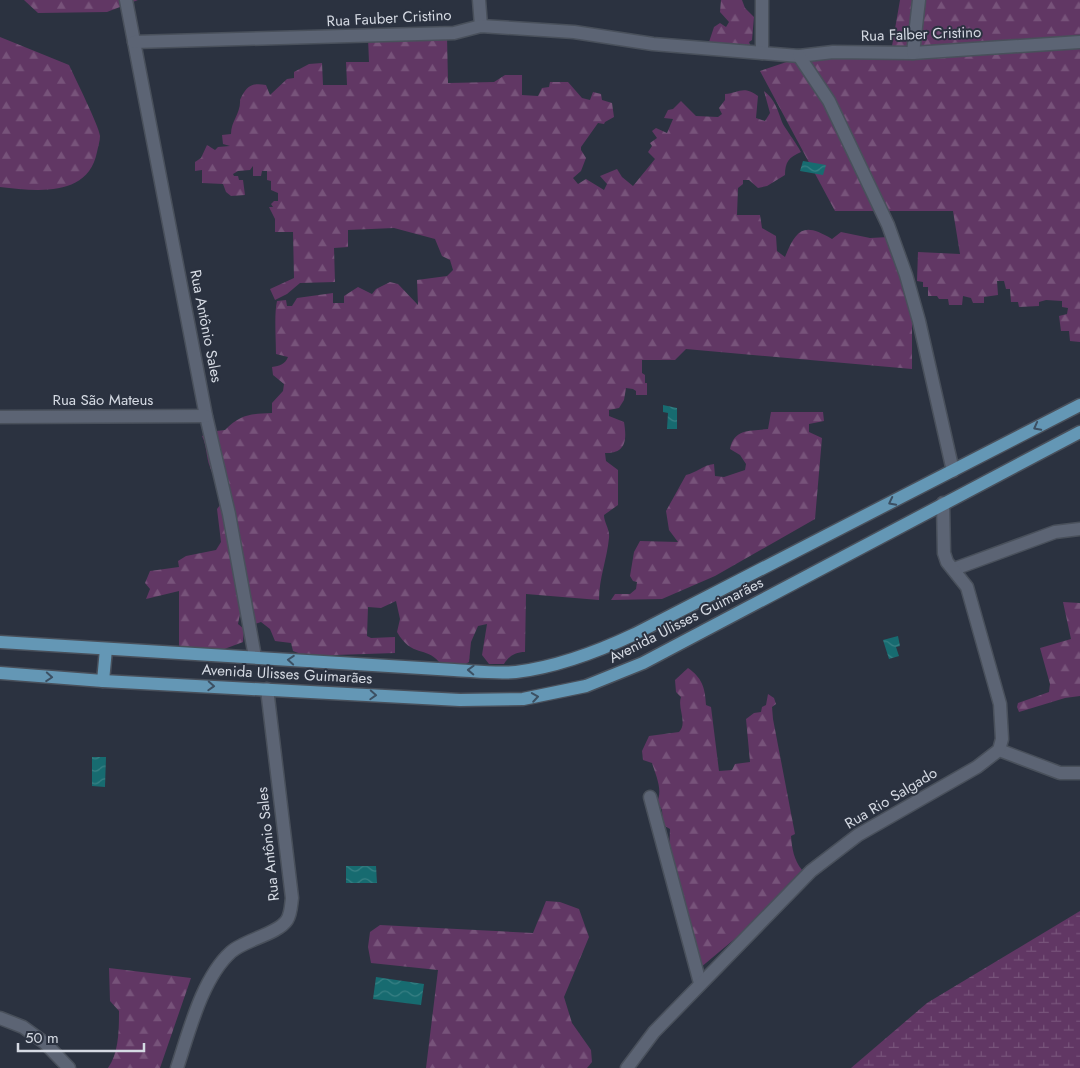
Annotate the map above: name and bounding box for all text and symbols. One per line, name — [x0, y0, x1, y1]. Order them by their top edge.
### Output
street label: Rua Fauber Cristino — [326, 4, 452, 32]
street label: Rua Falber Cristino — [860, 21, 982, 47]
street label: Rua Antônio Sales — [184, 268, 228, 384]
street label: Rua São Mateus — [53, 389, 153, 411]
one-way arrow — [1033, 421, 1042, 431]
one-way arrow — [889, 496, 898, 506]
street label: Avenida Ulisses Guimarães — [605, 571, 767, 669]
one-way arrow — [287, 654, 295, 665]
street label: Avenida Ulisses Guimarães — [201, 659, 373, 689]
one-way arrow — [467, 665, 475, 676]
one-way arrow — [45, 671, 53, 682]
one-way arrow — [207, 681, 215, 692]
one-way arrow — [369, 689, 377, 700]
one-way arrow — [531, 693, 540, 703]
street label: Rua Rio Salgado — [841, 762, 941, 834]
street label: Rua Antônio Sales — [251, 786, 285, 902]
scale bar — [18, 1020, 144, 1052]
text: 50 m — [25, 1027, 59, 1049]

